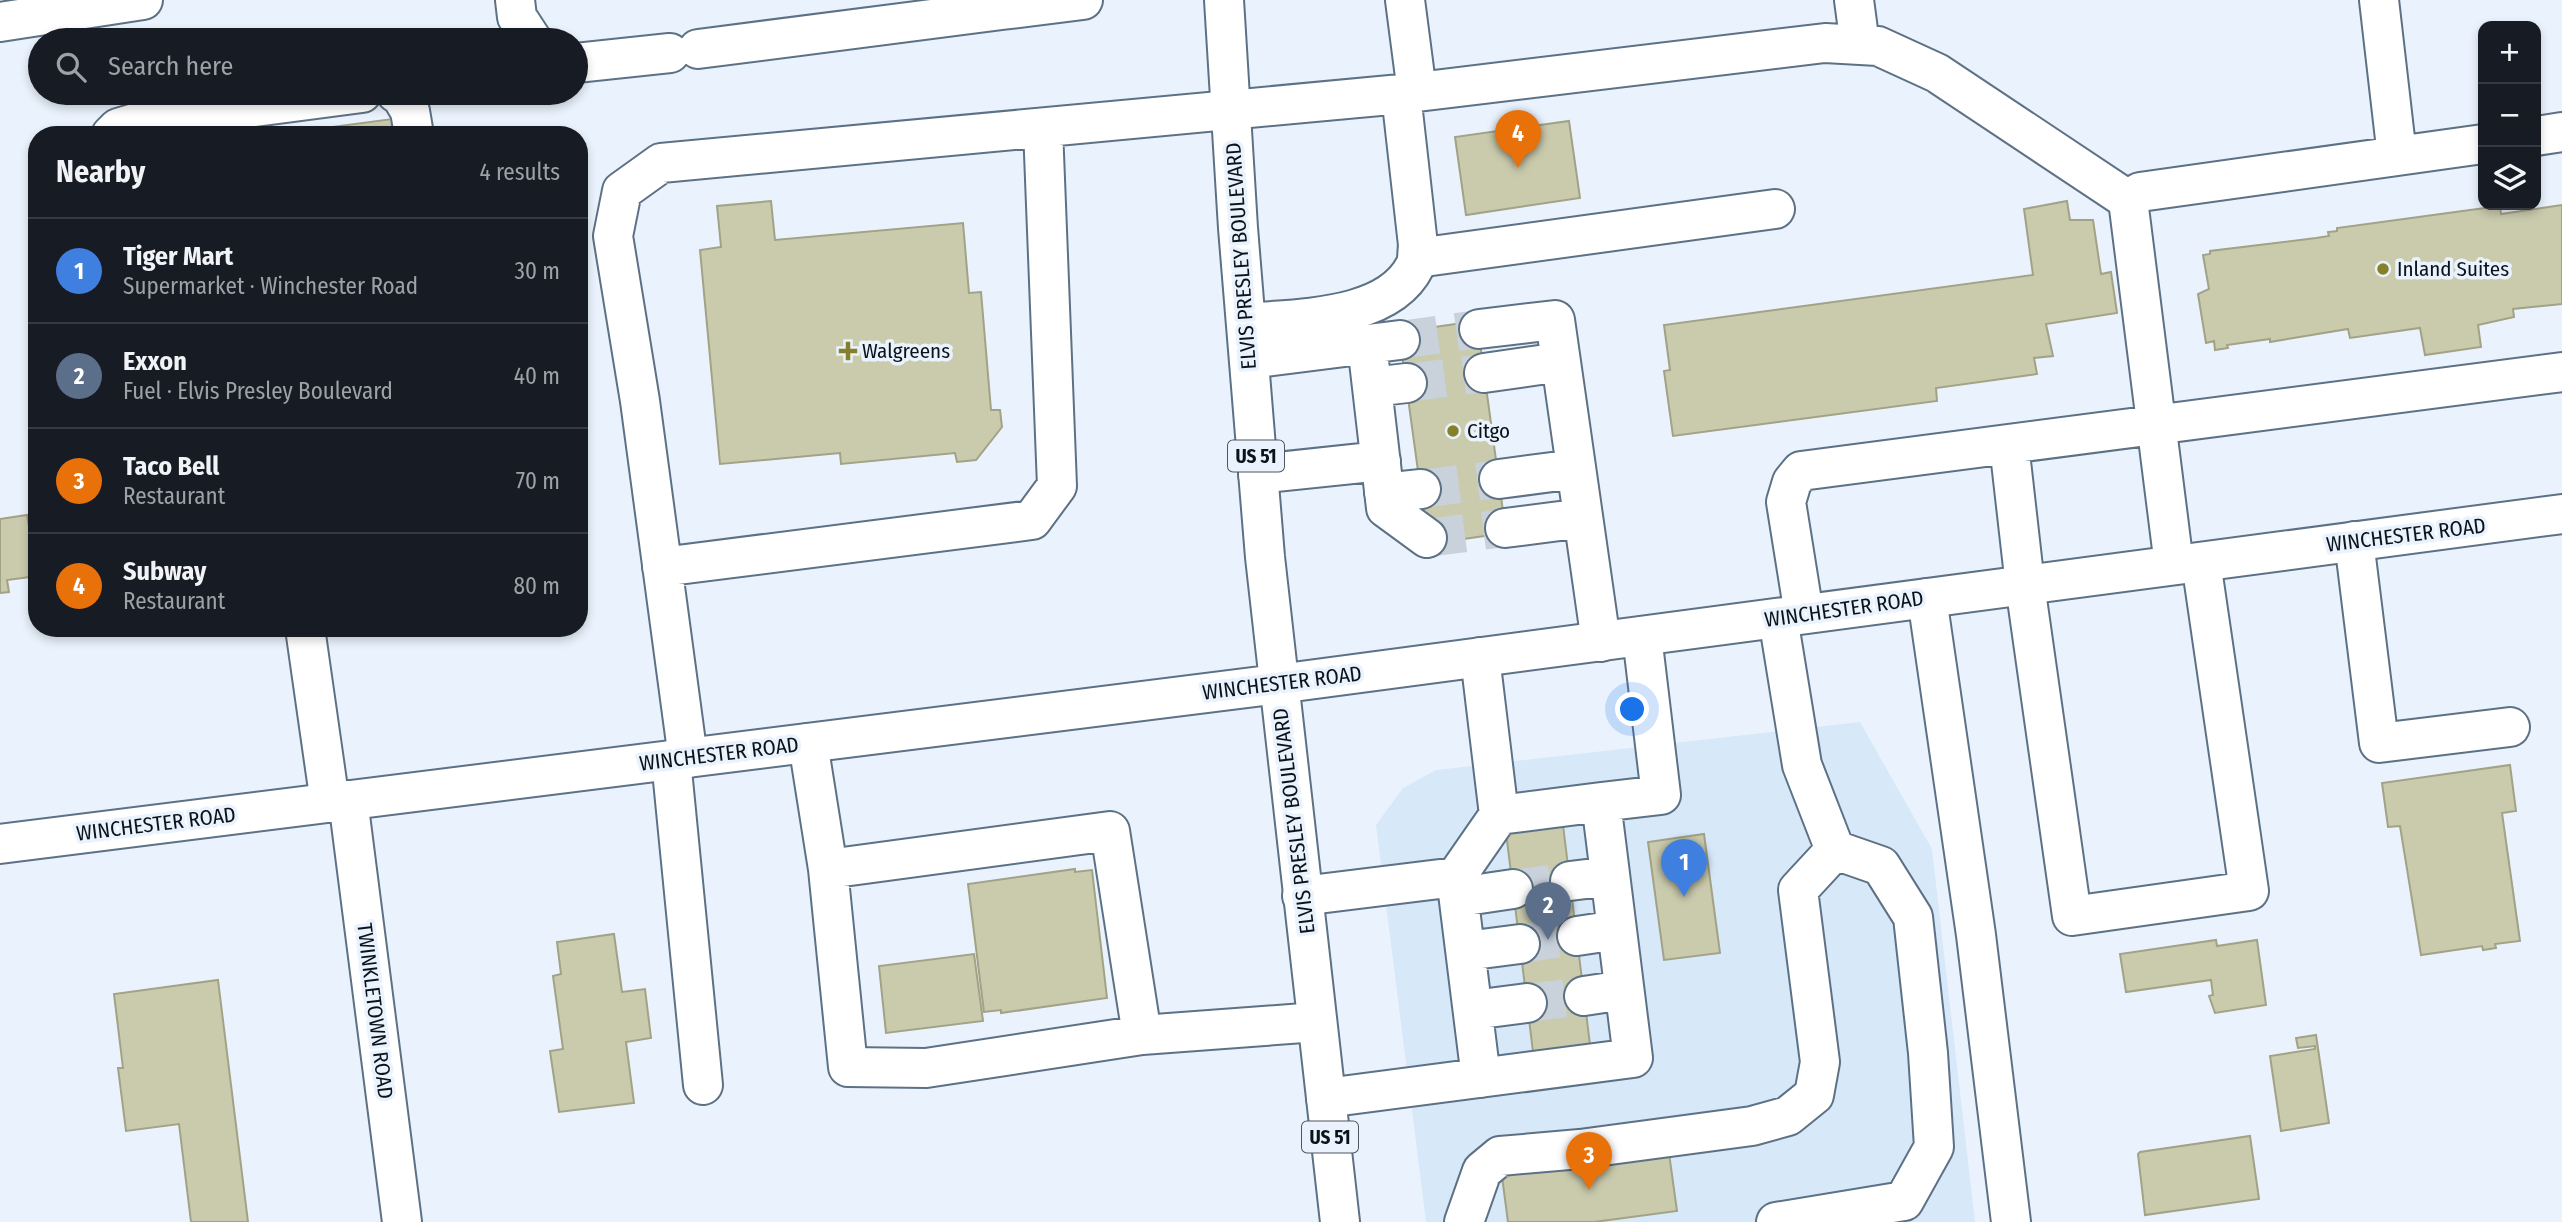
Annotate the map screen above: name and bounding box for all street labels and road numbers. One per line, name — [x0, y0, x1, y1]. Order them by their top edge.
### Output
street label: ELVIS PRESLEY BOULEVARD — [1220, 142, 1262, 370]
road number: US 51 — [1228, 440, 1284, 471]
street label: WINCHESTER ROAD — [2325, 512, 2487, 558]
street label: WINCHESTER ROAD — [1763, 585, 1925, 633]
street label: WINCHESTER ROAD — [1201, 660, 1363, 706]
street label: ELVIS PRESLEY BOULEVARD — [1267, 707, 1321, 935]
street label: WINCHESTER ROAD — [638, 731, 800, 777]
street label: WINCHESTER ROAD — [75, 801, 237, 847]
street label: TWINKLETOWN ROAD — [351, 922, 399, 1100]
road number: US 51 — [1302, 1121, 1358, 1152]

